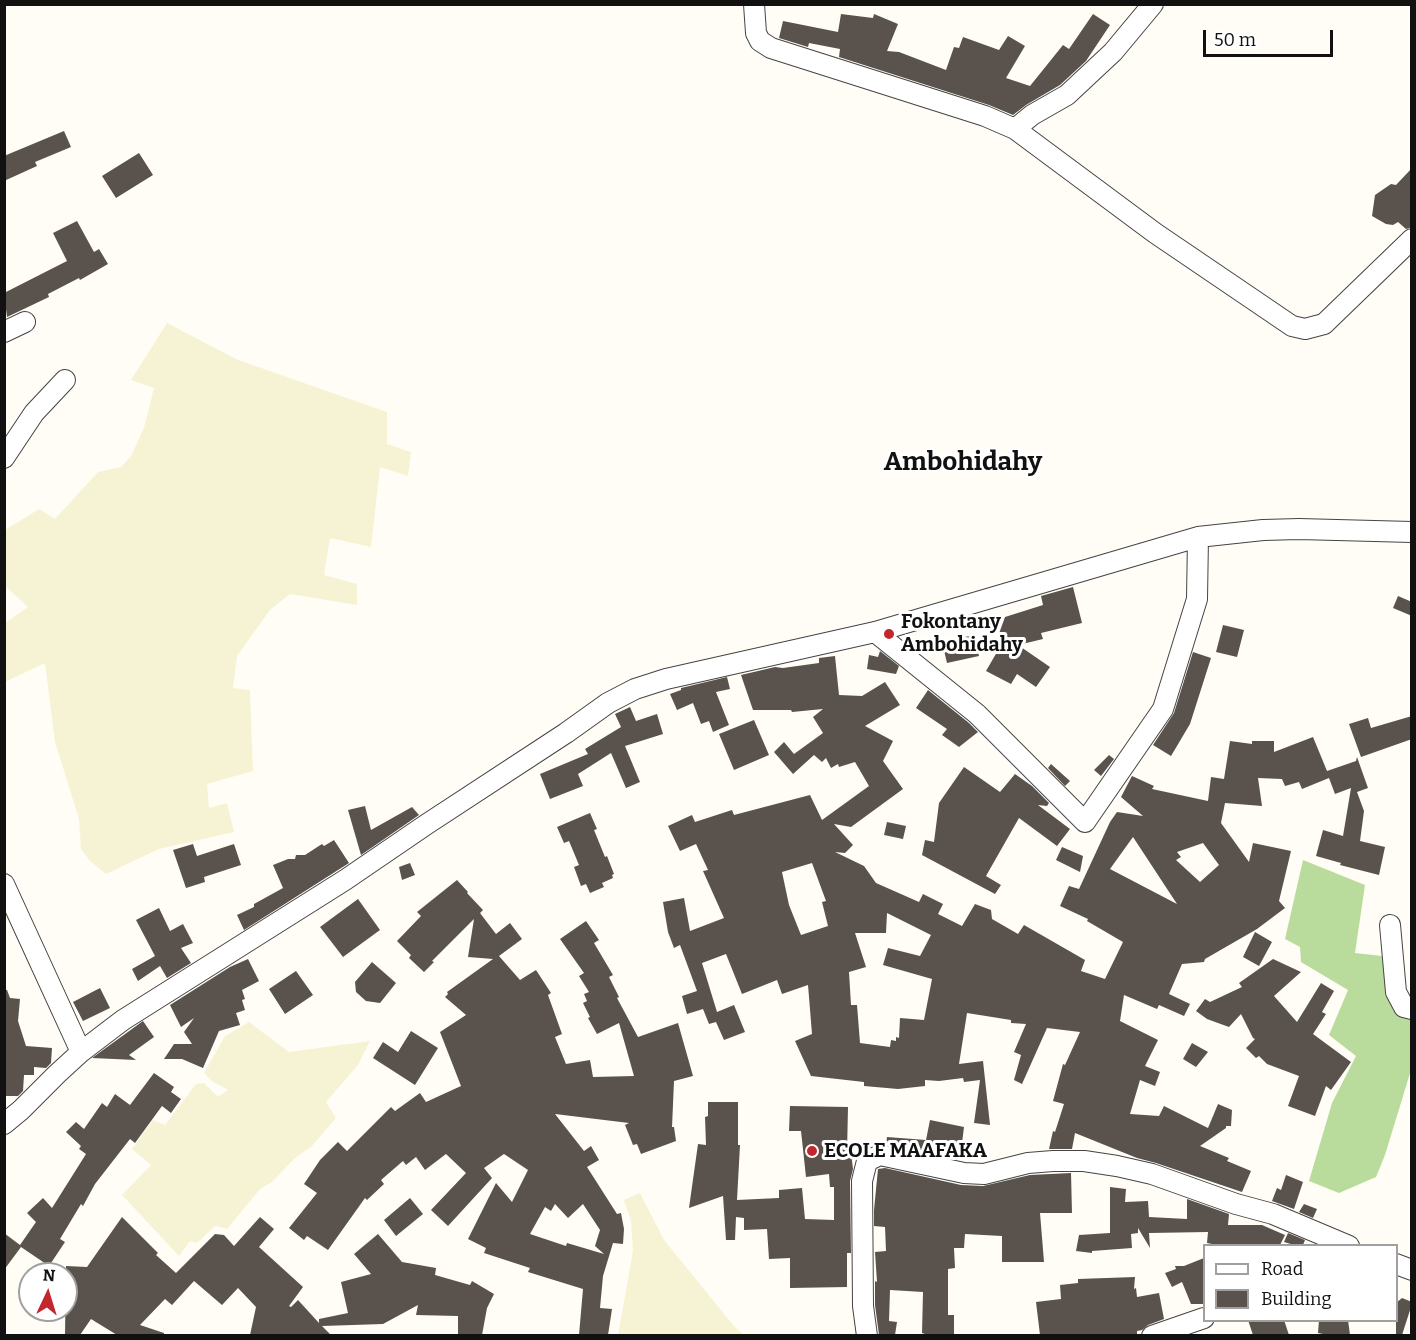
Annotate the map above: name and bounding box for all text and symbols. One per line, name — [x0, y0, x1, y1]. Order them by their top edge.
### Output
scale bar — [1206, 18, 1336, 56]
text: 50 m — [1214, 29, 1256, 51]
district label: Ambohidahy — [884, 447, 1042, 479]
place label: Fokontany Ambohidahy — [901, 610, 1023, 657]
marker: Fokontany Ambohidahy — [882, 627, 896, 641]
place label: ECOLE MAAFAKA — [824, 1139, 987, 1163]
marker: ECOLE MAAFAKA — [805, 1144, 819, 1158]
legend — [1203, 1244, 1398, 1322]
text: Road — [1261, 1258, 1303, 1280]
north arrow — [18, 1262, 78, 1322]
text: N — [42, 1266, 56, 1285]
text: Building — [1261, 1288, 1332, 1310]

